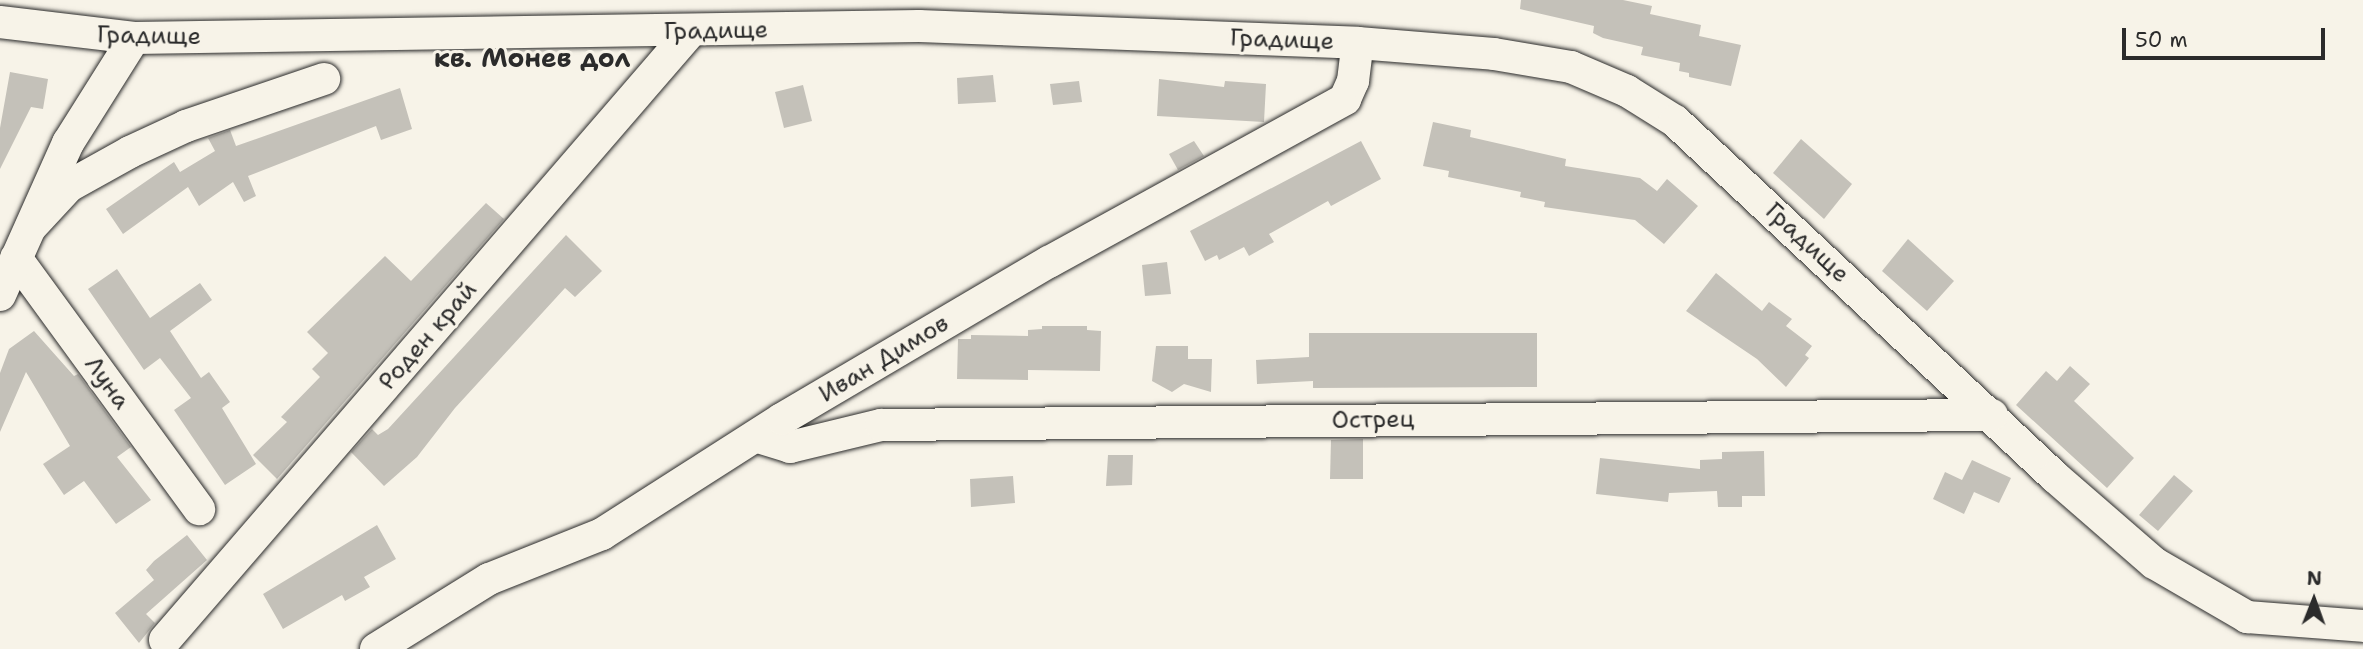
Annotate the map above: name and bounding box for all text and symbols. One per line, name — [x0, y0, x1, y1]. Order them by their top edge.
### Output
scale bar — [2125, 14, 2328, 58]
street label: Градище — [664, 16, 768, 46]
street label: Градище — [97, 21, 201, 51]
street label: Градище — [1229, 24, 1335, 56]
text: 50 m — [2135, 26, 2188, 54]
district label: кв. Монев дол — [434, 42, 630, 74]
street label: Градище — [1759, 197, 1855, 289]
street label: Роден край — [373, 276, 483, 396]
street label: Иван Димов — [814, 309, 954, 409]
street label: Луна — [78, 351, 136, 415]
street label: Острец — [1331, 405, 1415, 435]
north arrow — [2279, 565, 2349, 635]
text: N — [2307, 566, 2322, 591]

